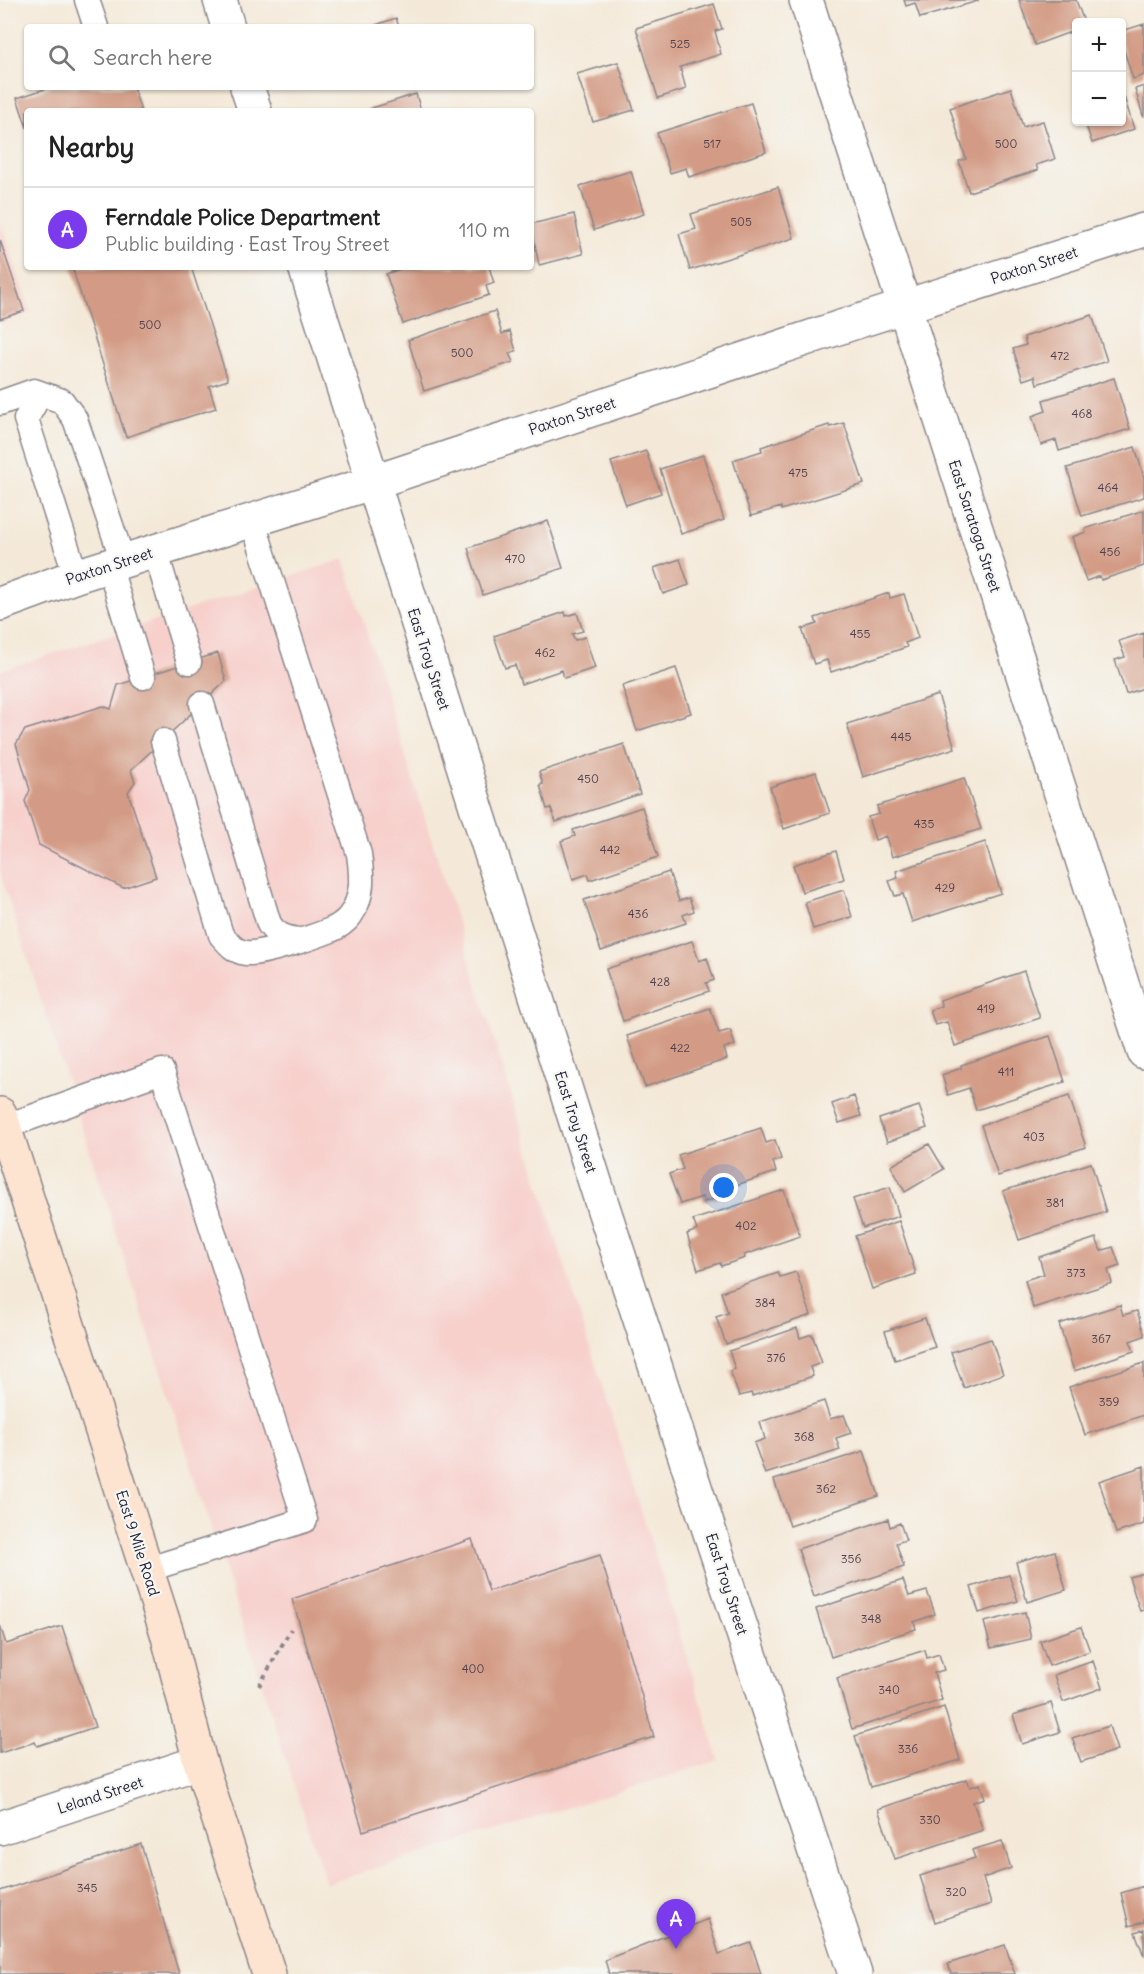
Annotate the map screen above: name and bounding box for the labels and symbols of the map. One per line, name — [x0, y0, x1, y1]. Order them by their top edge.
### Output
house number: 525 — [670, 36, 690, 51]
house number: 517 — [703, 136, 721, 151]
house number: 500 — [995, 136, 1017, 151]
house number: 505 — [730, 214, 752, 229]
street label: Paxton Street — [988, 242, 1080, 288]
house number: 500 — [139, 317, 161, 332]
house number: 500 — [451, 345, 473, 360]
house number: 472 — [1050, 348, 1070, 363]
street label: Paxton Street — [526, 393, 618, 439]
house number: 468 — [1072, 406, 1092, 421]
street label: East Saratoga Street — [945, 457, 1005, 595]
house number: 475 — [788, 465, 808, 480]
house number: 464 — [1098, 480, 1118, 495]
street label: Paxton Street — [63, 543, 155, 589]
house number: 456 — [1100, 544, 1120, 559]
house number: 470 — [505, 551, 525, 566]
street label: East Troy Street — [404, 606, 454, 712]
house number: 455 — [850, 626, 870, 641]
house number: 462 — [535, 645, 556, 660]
house number: 445 — [891, 729, 911, 744]
house number: 450 — [577, 771, 599, 786]
house number: 435 — [914, 816, 934, 831]
house number: 442 — [600, 842, 621, 857]
house number: 429 — [935, 880, 955, 895]
house number: 436 — [628, 906, 648, 921]
house number: 428 — [650, 974, 670, 989]
house number: 419 — [977, 1001, 995, 1016]
house number: 422 — [670, 1040, 690, 1055]
house number: 411 — [998, 1064, 1014, 1079]
street label: East Troy Street — [551, 1069, 601, 1175]
house number: 403 — [1023, 1129, 1045, 1144]
your location — [709, 1173, 738, 1202]
house number: 381 — [1046, 1195, 1064, 1210]
house number: 402 — [735, 1218, 757, 1233]
house number: 373 — [1066, 1265, 1086, 1280]
house number: 384 — [755, 1295, 775, 1310]
house number: 367 — [1091, 1331, 1111, 1346]
house number: 376 — [766, 1350, 786, 1365]
house number: 359 — [1099, 1394, 1119, 1409]
house number: 368 — [794, 1429, 814, 1444]
house number: 362 — [816, 1481, 837, 1496]
street label: East 9 Mile Road — [112, 1488, 164, 1599]
street label: East Troy Street — [702, 1531, 752, 1637]
house number: 356 — [841, 1551, 861, 1566]
house number: 348 — [861, 1611, 881, 1626]
house number: 400 — [462, 1661, 484, 1676]
house number: 340 — [878, 1682, 900, 1697]
house number: 336 — [898, 1741, 918, 1756]
street label: Leland Street — [55, 1772, 145, 1818]
house number: 330 — [919, 1812, 941, 1827]
house number: 345 — [77, 1880, 97, 1895]
house number: 320 — [945, 1884, 967, 1899]
pin: A — [656, 1900, 696, 1949]

